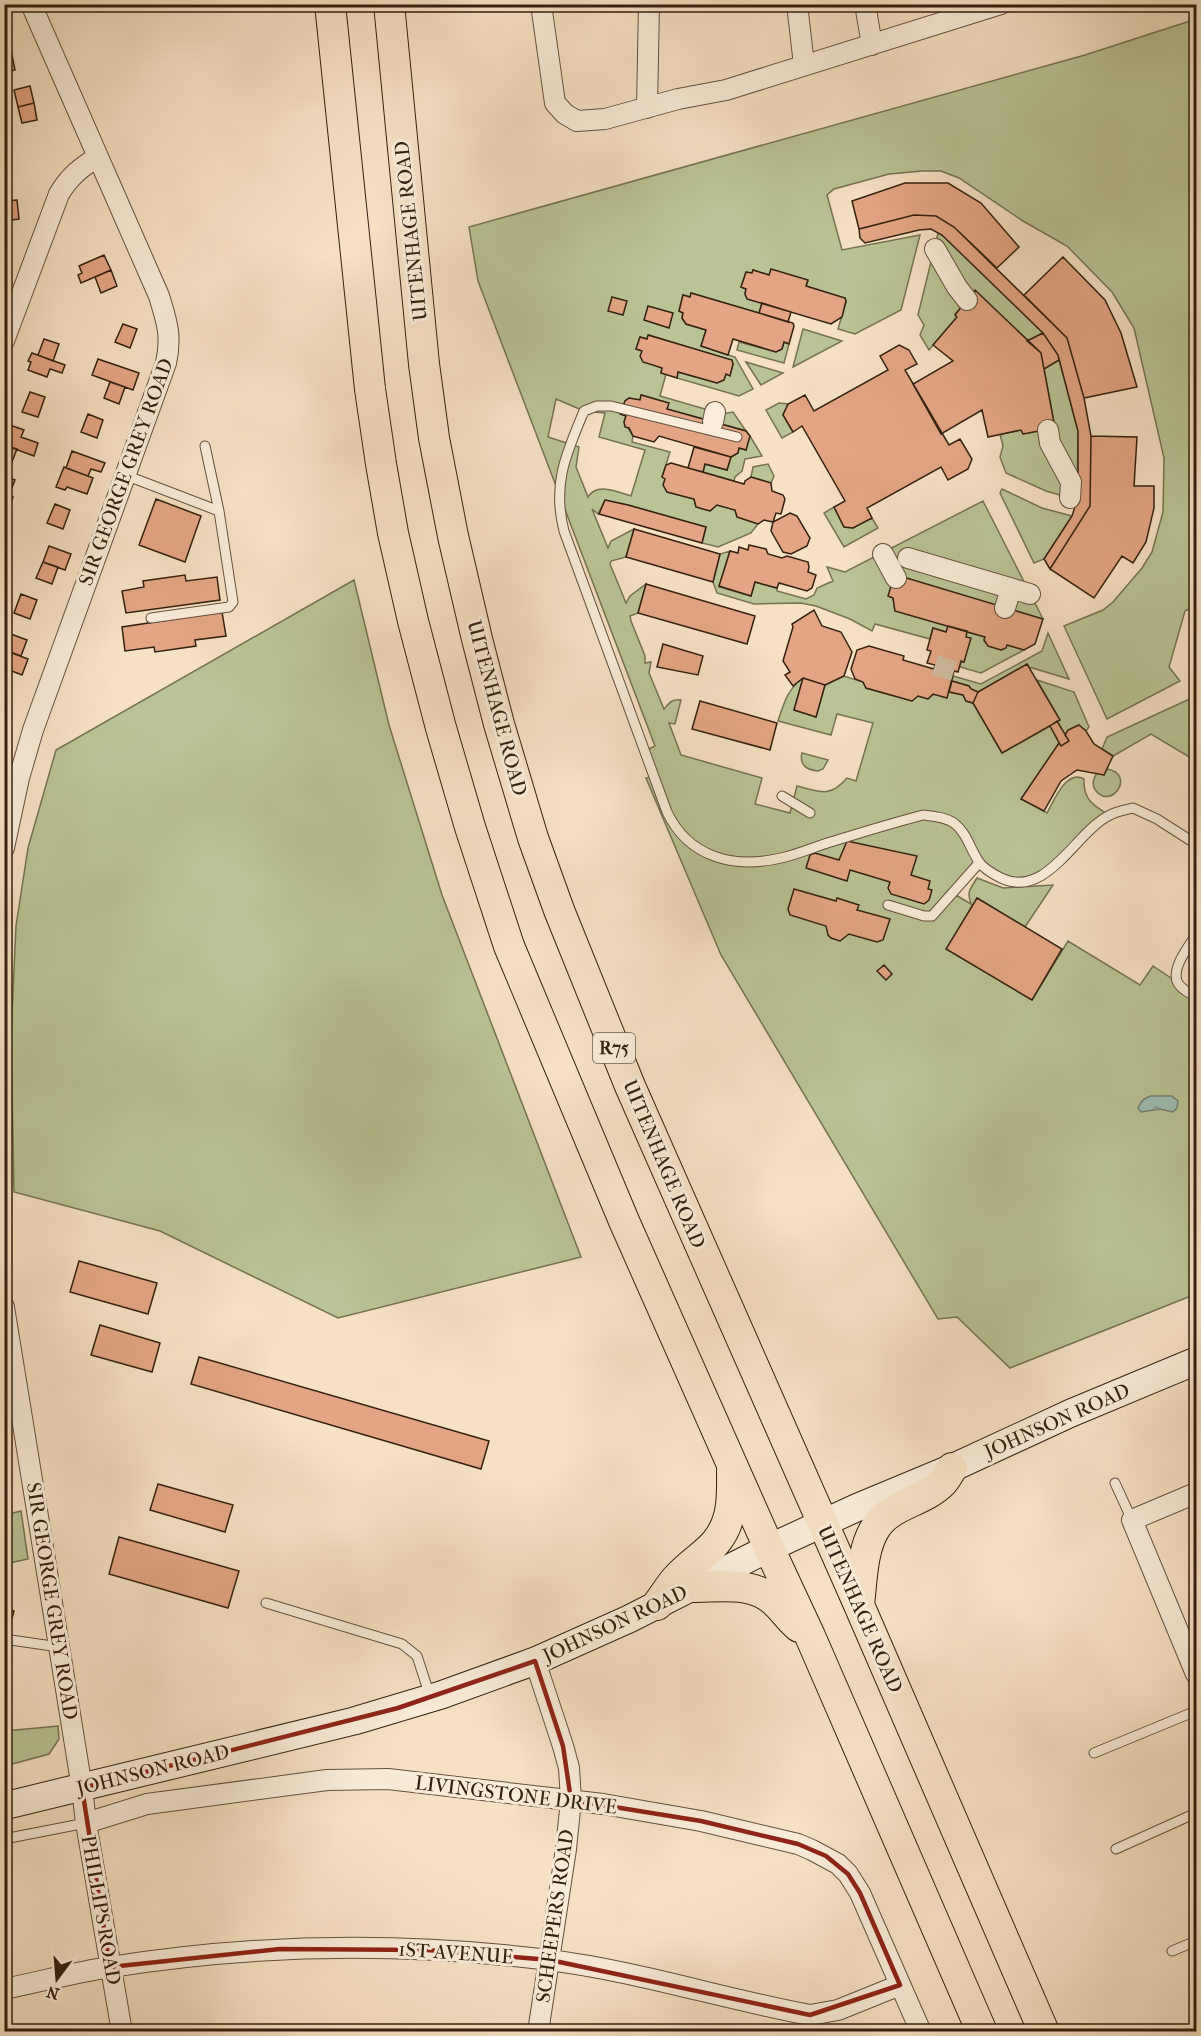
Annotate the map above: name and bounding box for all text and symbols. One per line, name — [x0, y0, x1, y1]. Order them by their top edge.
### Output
street label: UITENHAGE ROAD — [390, 140, 432, 322]
street label: SIR GEORGE GREY ROAD — [74, 355, 178, 589]
street label: UITENHAGE ROAD — [462, 618, 532, 798]
road number: R75 — [593, 1033, 635, 1063]
street label: UITENHAGE ROAD — [618, 1076, 710, 1252]
street label: JOHNSON ROAD — [979, 1379, 1133, 1464]
street label: SIR GEORGE GREY ROAD — [22, 1481, 82, 1721]
street label: UITENHAGE ROAD — [813, 1522, 907, 1696]
street label: JOHNSON ROAD — [537, 1580, 691, 1668]
street label: JOHNSON ROAD — [72, 1740, 232, 1801]
street label: LIVINGSTONE DRIVE — [414, 1771, 618, 1819]
street label: SCHEEPERS ROAD — [531, 1828, 579, 2004]
street label: PHILLIPS ROAD — [77, 1833, 125, 1987]
street label: 1ST AVENUE — [398, 1938, 514, 1968]
north arrow — [27, 1949, 87, 2009]
text: N — [44, 1982, 61, 2004]

